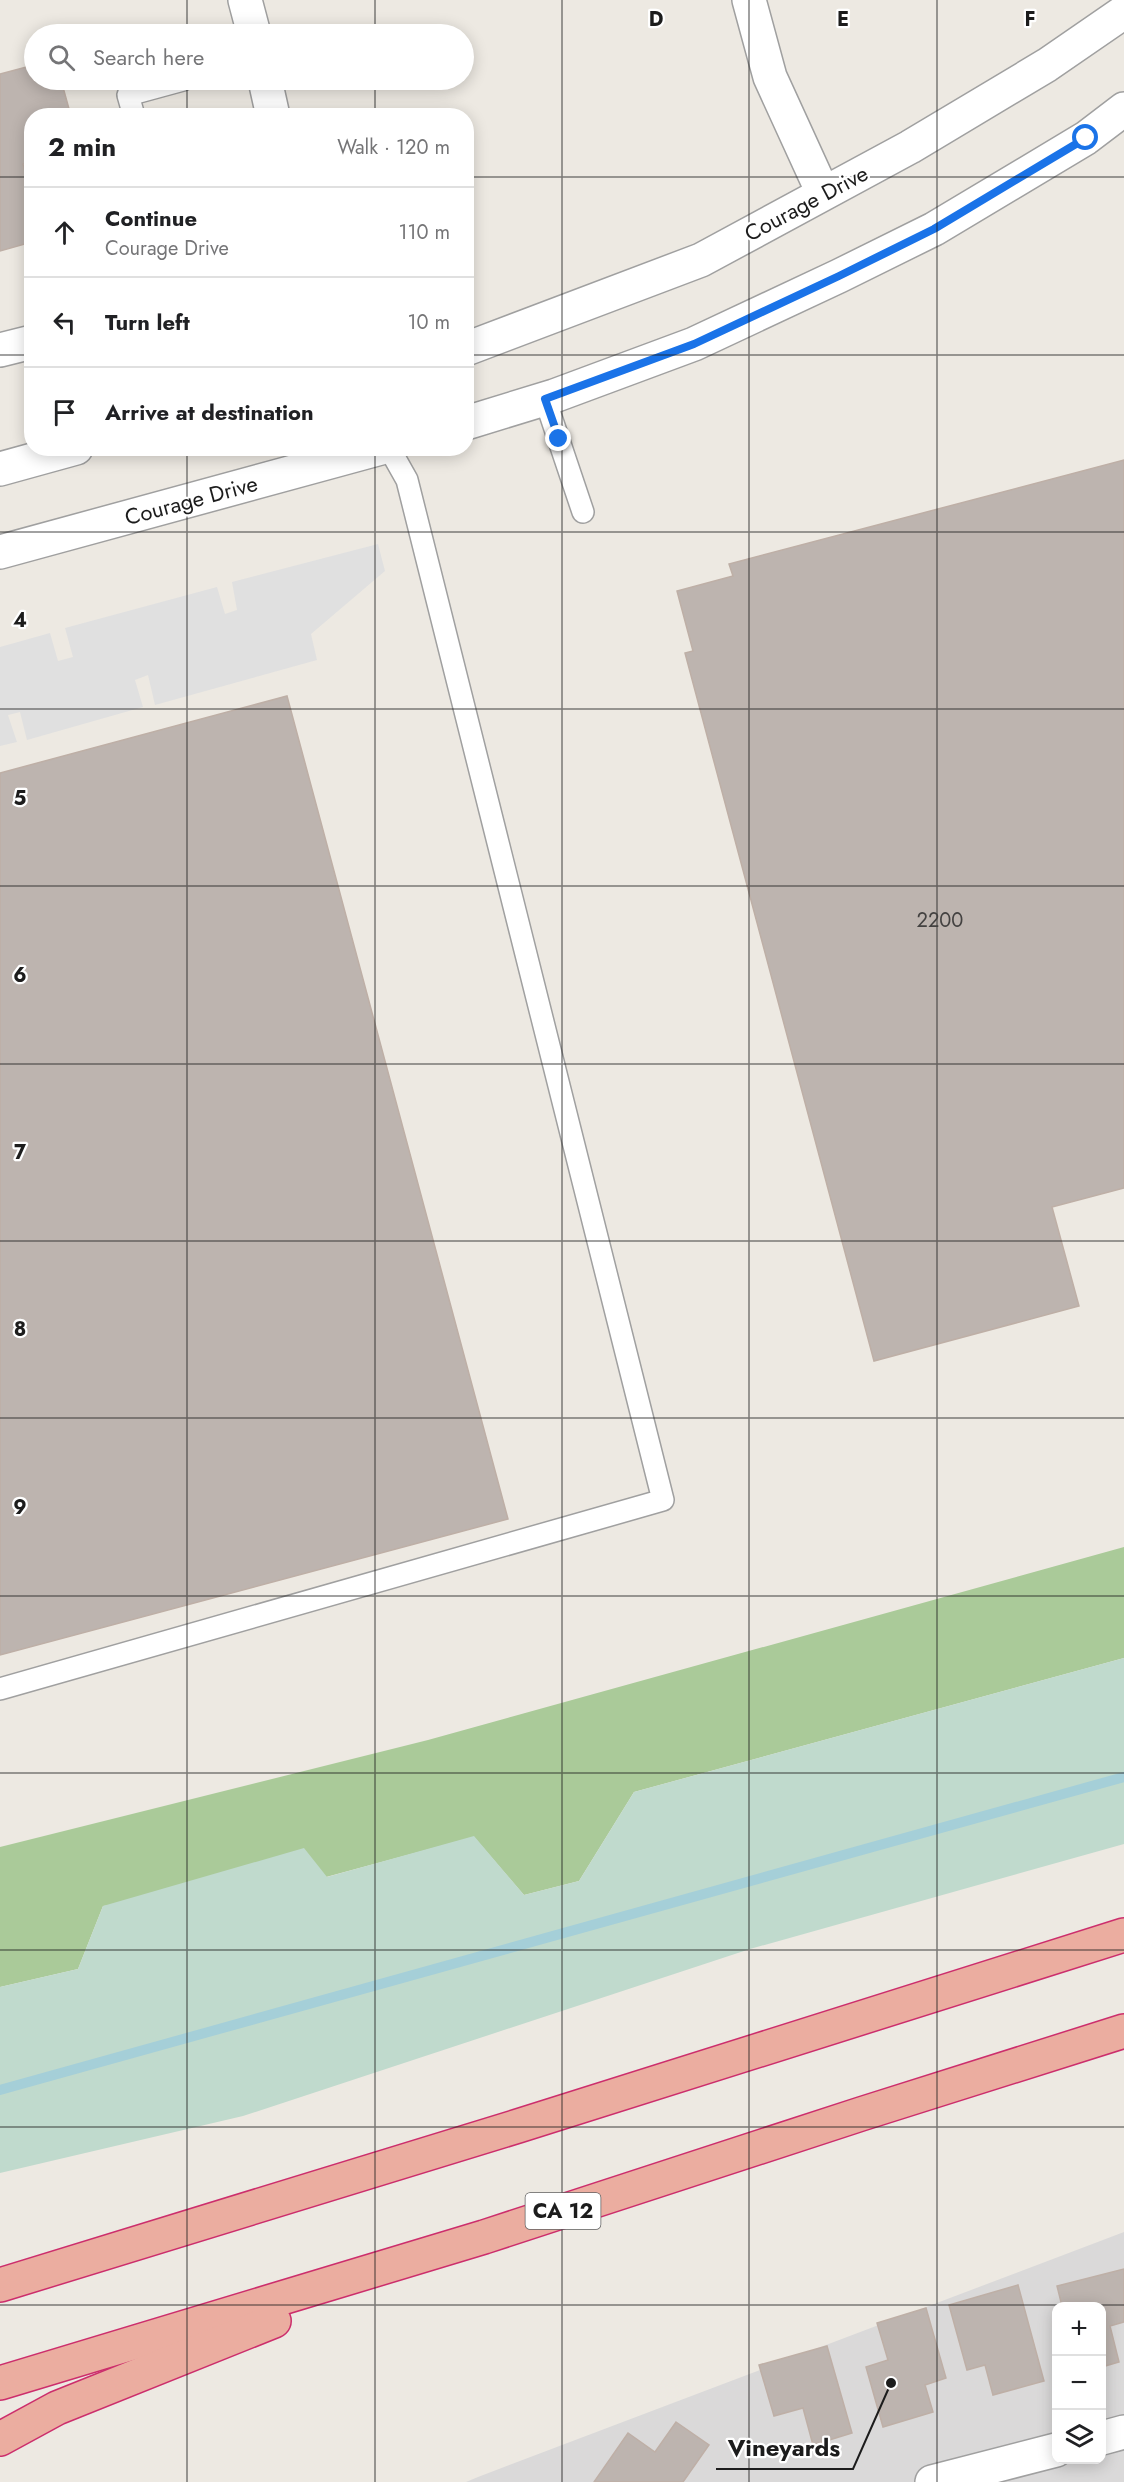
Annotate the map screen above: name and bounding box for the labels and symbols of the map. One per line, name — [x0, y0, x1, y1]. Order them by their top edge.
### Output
text: D — [649, 5, 663, 34]
text: E — [837, 5, 849, 34]
text: F — [1024, 5, 1036, 34]
route start — [1072, 124, 1098, 150]
street label: Courage Drive — [738, 157, 874, 249]
route end — [545, 425, 571, 451]
street label: Courage Drive — [121, 467, 261, 533]
text: 4 — [13, 606, 27, 635]
text: 5 — [14, 784, 27, 813]
house number: 2200 — [917, 906, 963, 935]
text: 6 — [13, 961, 27, 990]
text: 7 — [14, 1138, 27, 1167]
text: 8 — [14, 1315, 26, 1344]
text: 9 — [13, 1493, 27, 1522]
road number: CA 12 — [526, 2193, 600, 2229]
callout: Vineyards — [716, 2427, 853, 2469]
text: Vineyards — [727, 2430, 840, 2465]

